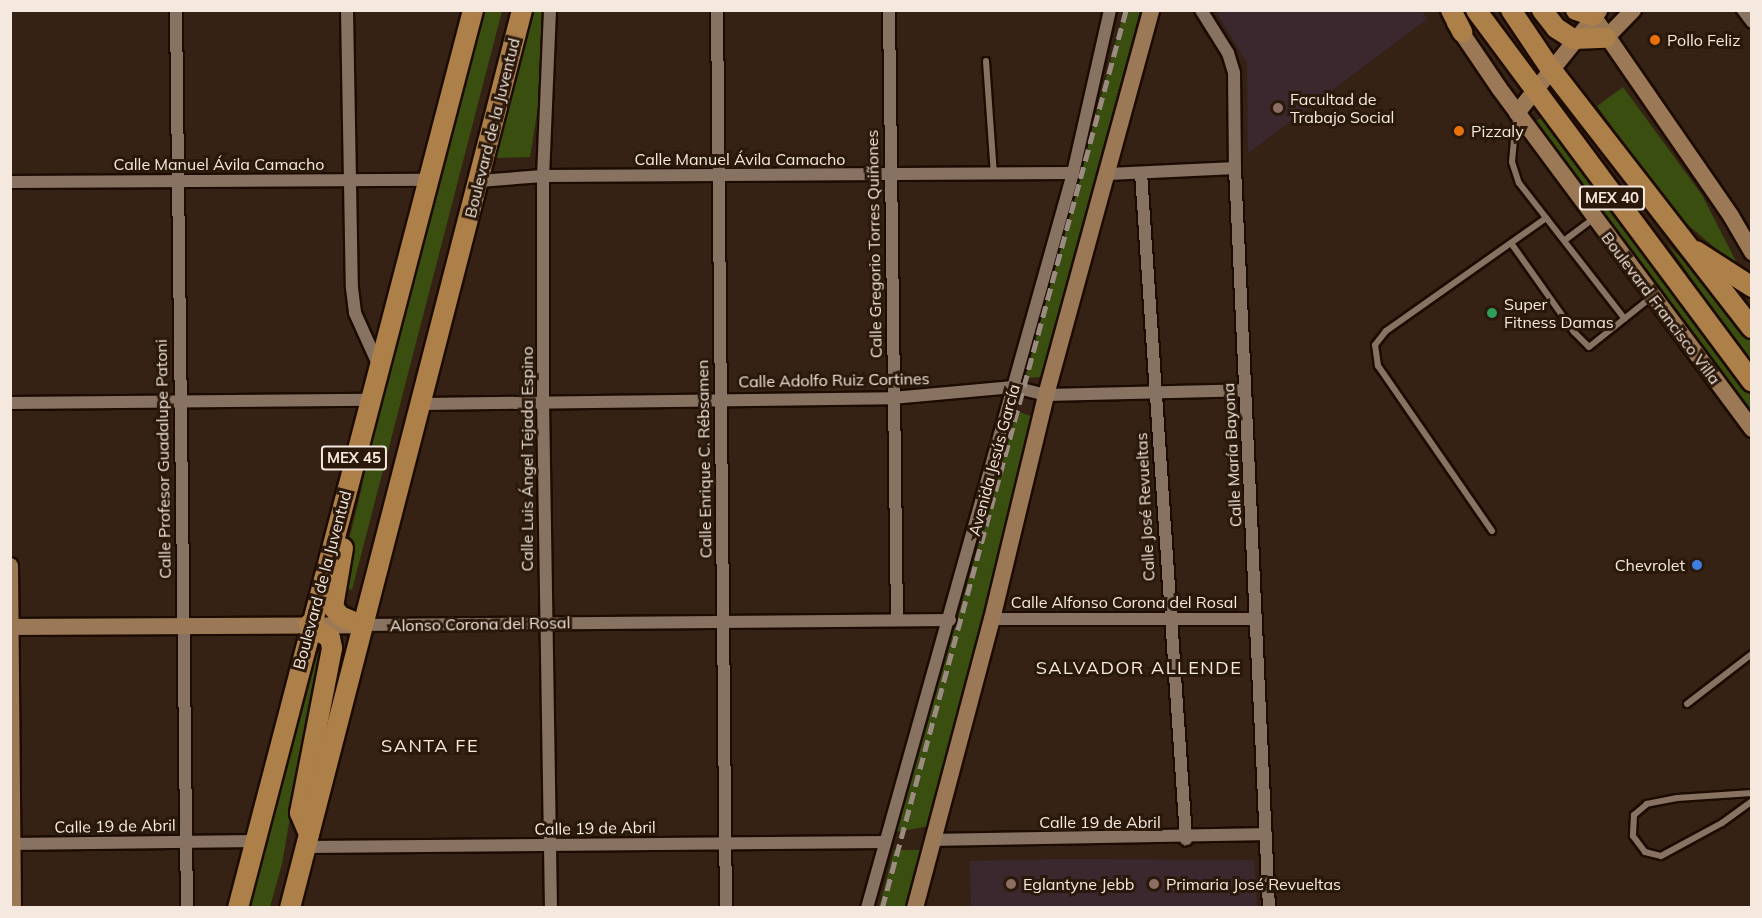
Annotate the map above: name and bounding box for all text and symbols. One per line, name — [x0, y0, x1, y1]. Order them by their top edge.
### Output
place label: Pollo Feliz — [1667, 30, 1740, 50]
marker: Pollo Feliz — [1648, 33, 1662, 47]
street label: Boulevard de la Juventud — [460, 36, 524, 220]
place label: Facultad de Trabajo Social — [1290, 89, 1394, 127]
marker: Facultad de Trabajo Social — [1271, 101, 1285, 115]
place label: Pizzaly — [1471, 121, 1524, 141]
marker: Pizzaly — [1452, 124, 1466, 138]
street label: Calle Gregorio Torres Quiñones — [862, 130, 886, 358]
street label: Calle Manuel Ávila Camacho — [635, 149, 845, 169]
street label: Calle Manuel Ávila Camacho — [114, 154, 324, 174]
road number: MEX 40 — [1578, 186, 1646, 210]
street label: Boulevard Francisco Villa — [1598, 228, 1724, 388]
place label: Super Fitness Damas — [1504, 294, 1614, 332]
marker: Super Fitness Damas — [1485, 306, 1499, 320]
street label: Calle Profesor Guadalupe Patoni — [151, 339, 175, 579]
street label: Calle Luis Ángel Tejada Espino — [517, 346, 537, 572]
street label: Calle Enrique C. Rébsamen — [693, 360, 715, 558]
street label: Calle Adolfo Ruiz Cortines — [738, 369, 930, 391]
street label: Avenida Jesús García — [964, 382, 1024, 538]
street label: Calle María Bayona — [1219, 382, 1245, 528]
street label: Calle José Revueltas — [1132, 432, 1158, 582]
road number: MEX 45 — [320, 446, 388, 470]
street label: Boulevard de la Juventud — [289, 488, 355, 672]
place label: Chevrolet — [1615, 555, 1685, 575]
marker: Chevrolet — [1690, 558, 1704, 572]
street label: Calle Alfonso Corona del Rosal — [1011, 592, 1237, 612]
street label: Alonso Corona del Rosal — [390, 613, 570, 635]
district label: SALVADOR ALLENDE — [1036, 657, 1242, 679]
district label: SANTA FE — [381, 735, 479, 757]
street label: Calle 19 de Abril — [1039, 812, 1161, 832]
street label: Calle 19 de Abril — [54, 815, 176, 837]
street label: Calle 19 de Abril — [534, 817, 656, 839]
place label: Eglantyne Jebb — [1023, 874, 1134, 894]
place label: Primaria José Revueltas — [1166, 874, 1341, 894]
marker: Eglantyne Jebb — [1004, 877, 1018, 891]
marker: Primaria José Revueltas — [1147, 877, 1161, 891]

